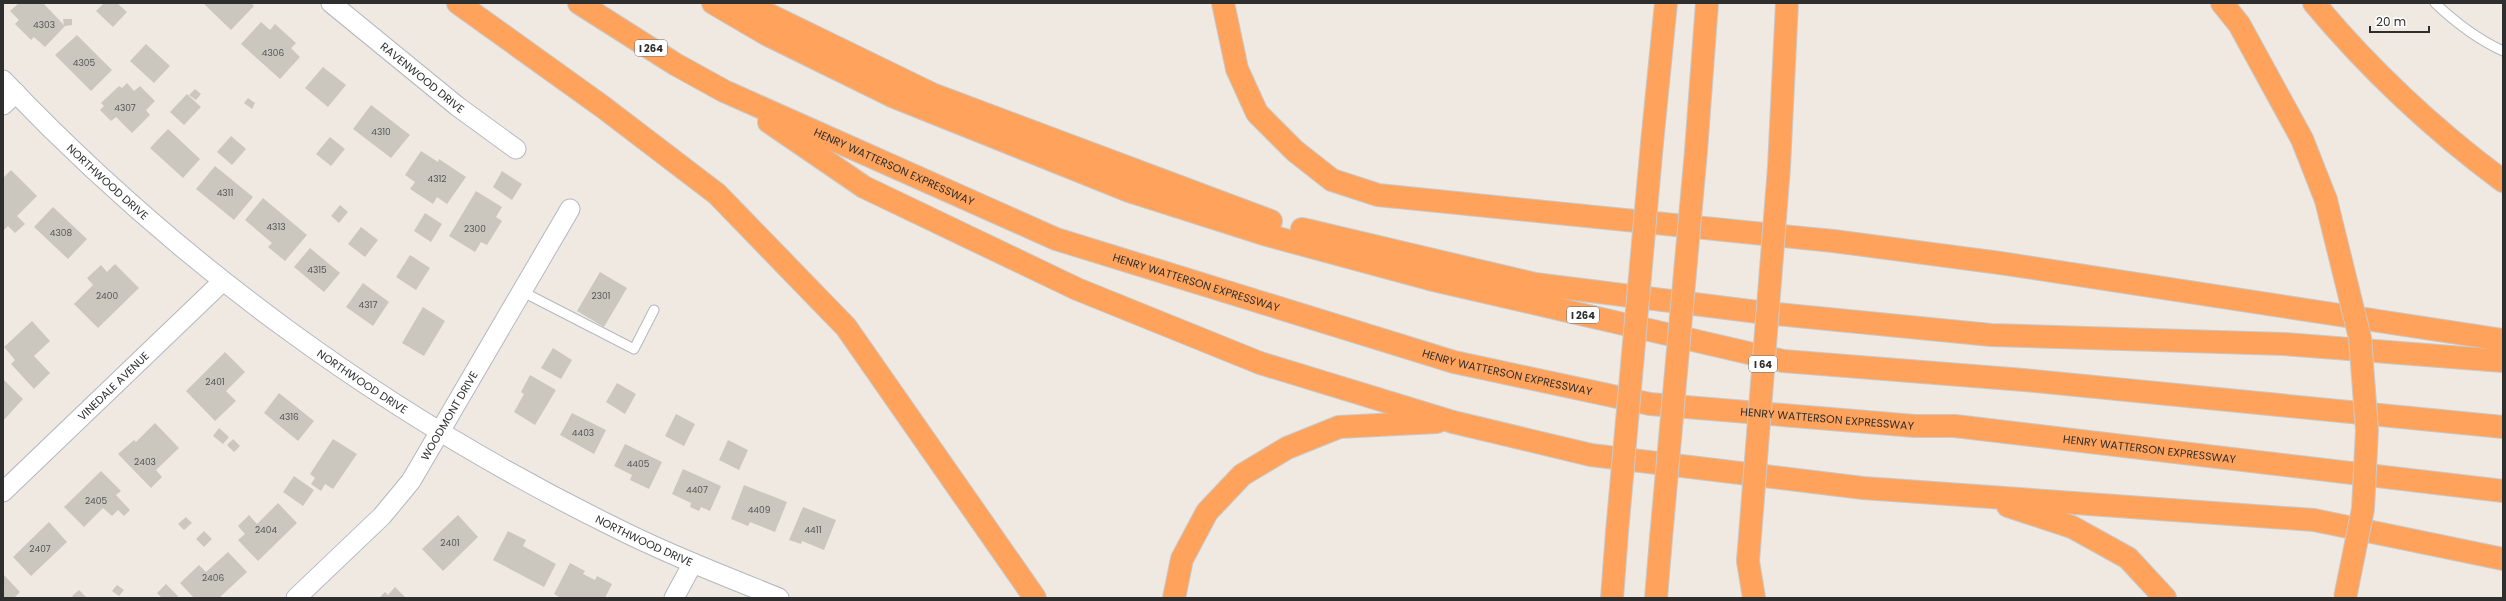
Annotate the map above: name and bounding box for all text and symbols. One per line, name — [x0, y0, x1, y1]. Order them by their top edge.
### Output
scale bar — [2370, 8, 2429, 34]
text: 20 m — [2376, 13, 2406, 30]
house number: 4303 — [33, 19, 55, 31]
street label: RAVENWOOD DRIVE — [377, 39, 468, 117]
road number: I 264 — [635, 40, 667, 56]
house number: 4306 — [262, 47, 284, 59]
house number: 4305 — [73, 57, 95, 69]
house number: 4307 — [114, 102, 136, 114]
street label: HENRY WATTERSON EXPRESSWAY — [811, 124, 977, 210]
house number: 4310 — [371, 126, 391, 138]
street label: NORTHWOOD DRIVE — [63, 140, 152, 223]
house number: 4312 — [427, 173, 447, 185]
house number: 4311 — [217, 187, 233, 199]
house number: 4313 — [266, 221, 286, 233]
house number: 2300 — [464, 223, 486, 235]
house number: 4308 — [50, 227, 72, 239]
street label: HENRY WATTERSON EXPRESSWAY — [1111, 249, 1282, 316]
house number: 4315 — [307, 264, 327, 276]
house number: 2400 — [96, 290, 118, 302]
house number: 2301 — [591, 290, 611, 302]
house number: 4317 — [359, 299, 377, 311]
road number: I 264 — [1567, 307, 1599, 323]
street label: NORTHWOOD DRIVE — [314, 345, 411, 417]
street label: HENRY WATTERSON EXPRESSWAY — [1420, 345, 1594, 400]
street label: VINEDALE AVENUE — [74, 348, 153, 424]
road number: I 64 — [1749, 356, 1777, 372]
street label: WOODMONT DRIVE — [417, 368, 482, 463]
house number: 2401 — [205, 376, 225, 388]
street label: HENRY WATTERSON EXPRESSWAY — [1740, 404, 1915, 434]
house number: 4316 — [279, 411, 299, 423]
house number: 4403 — [572, 427, 594, 439]
street label: HENRY WATTERSON EXPRESSWAY — [2062, 431, 2237, 467]
house number: 2403 — [134, 456, 156, 468]
house number: 4405 — [627, 458, 650, 470]
house number: 4407 — [686, 484, 708, 496]
house number: 2405 — [85, 495, 107, 507]
house number: 4409 — [748, 504, 771, 516]
street label: NORTHWOOD DRIVE — [593, 511, 695, 570]
house number: 2404 — [255, 524, 277, 536]
house number: 4411 — [804, 524, 822, 536]
house number: 2401 — [440, 537, 460, 549]
house number: 2407 — [29, 543, 51, 555]
house number: 2406 — [202, 572, 224, 584]

